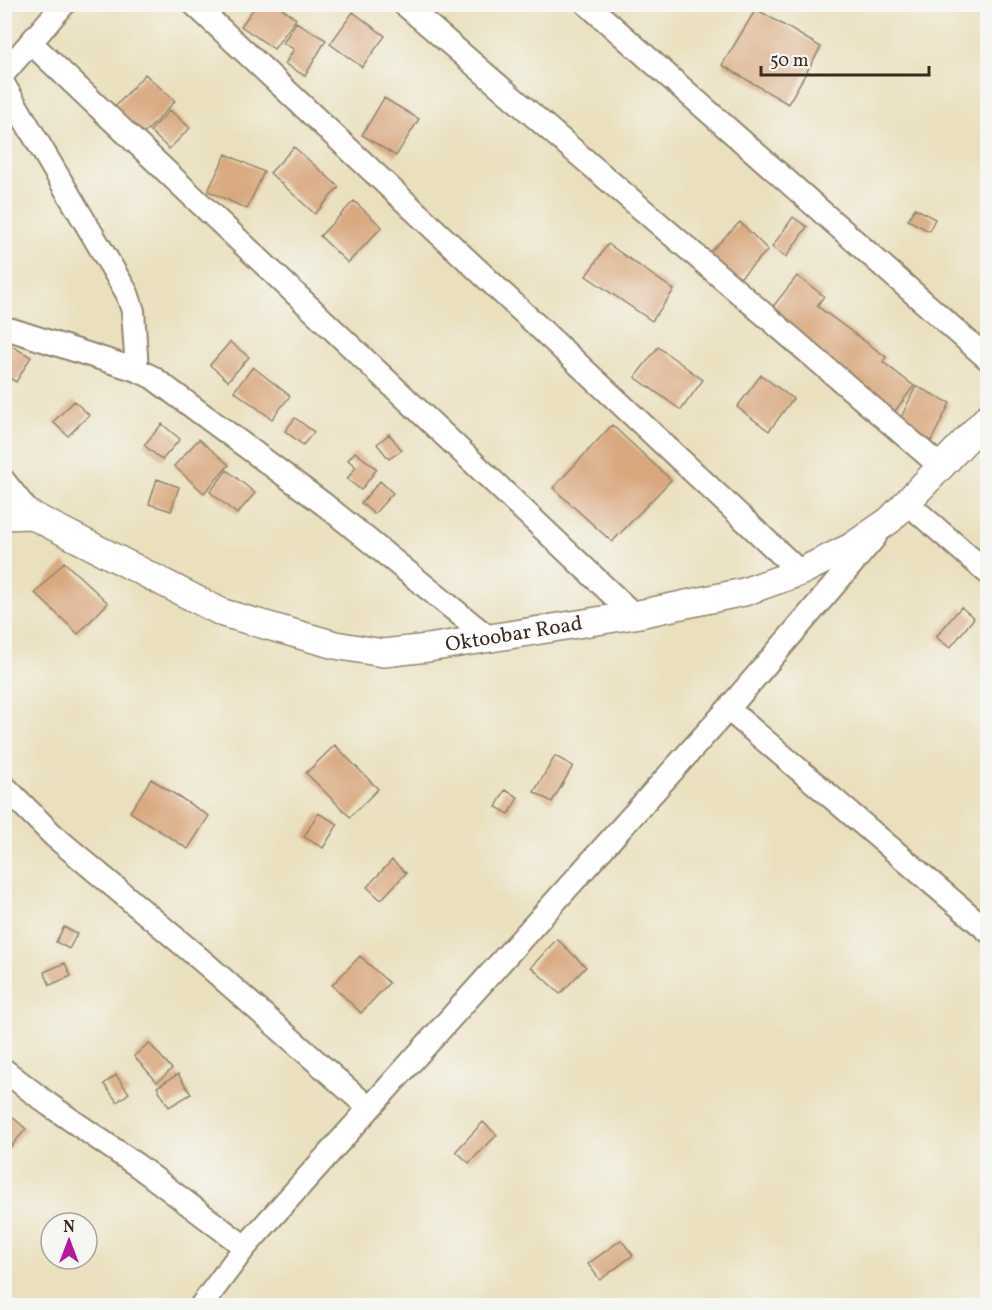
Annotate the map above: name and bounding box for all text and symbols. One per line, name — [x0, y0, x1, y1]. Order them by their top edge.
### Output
scale bar — [761, 39, 929, 77]
text: 50 m — [770, 49, 809, 74]
street label: Oktoobar Road — [443, 609, 585, 660]
north arrow — [39, 1211, 99, 1271]
text: N — [63, 1217, 75, 1239]

